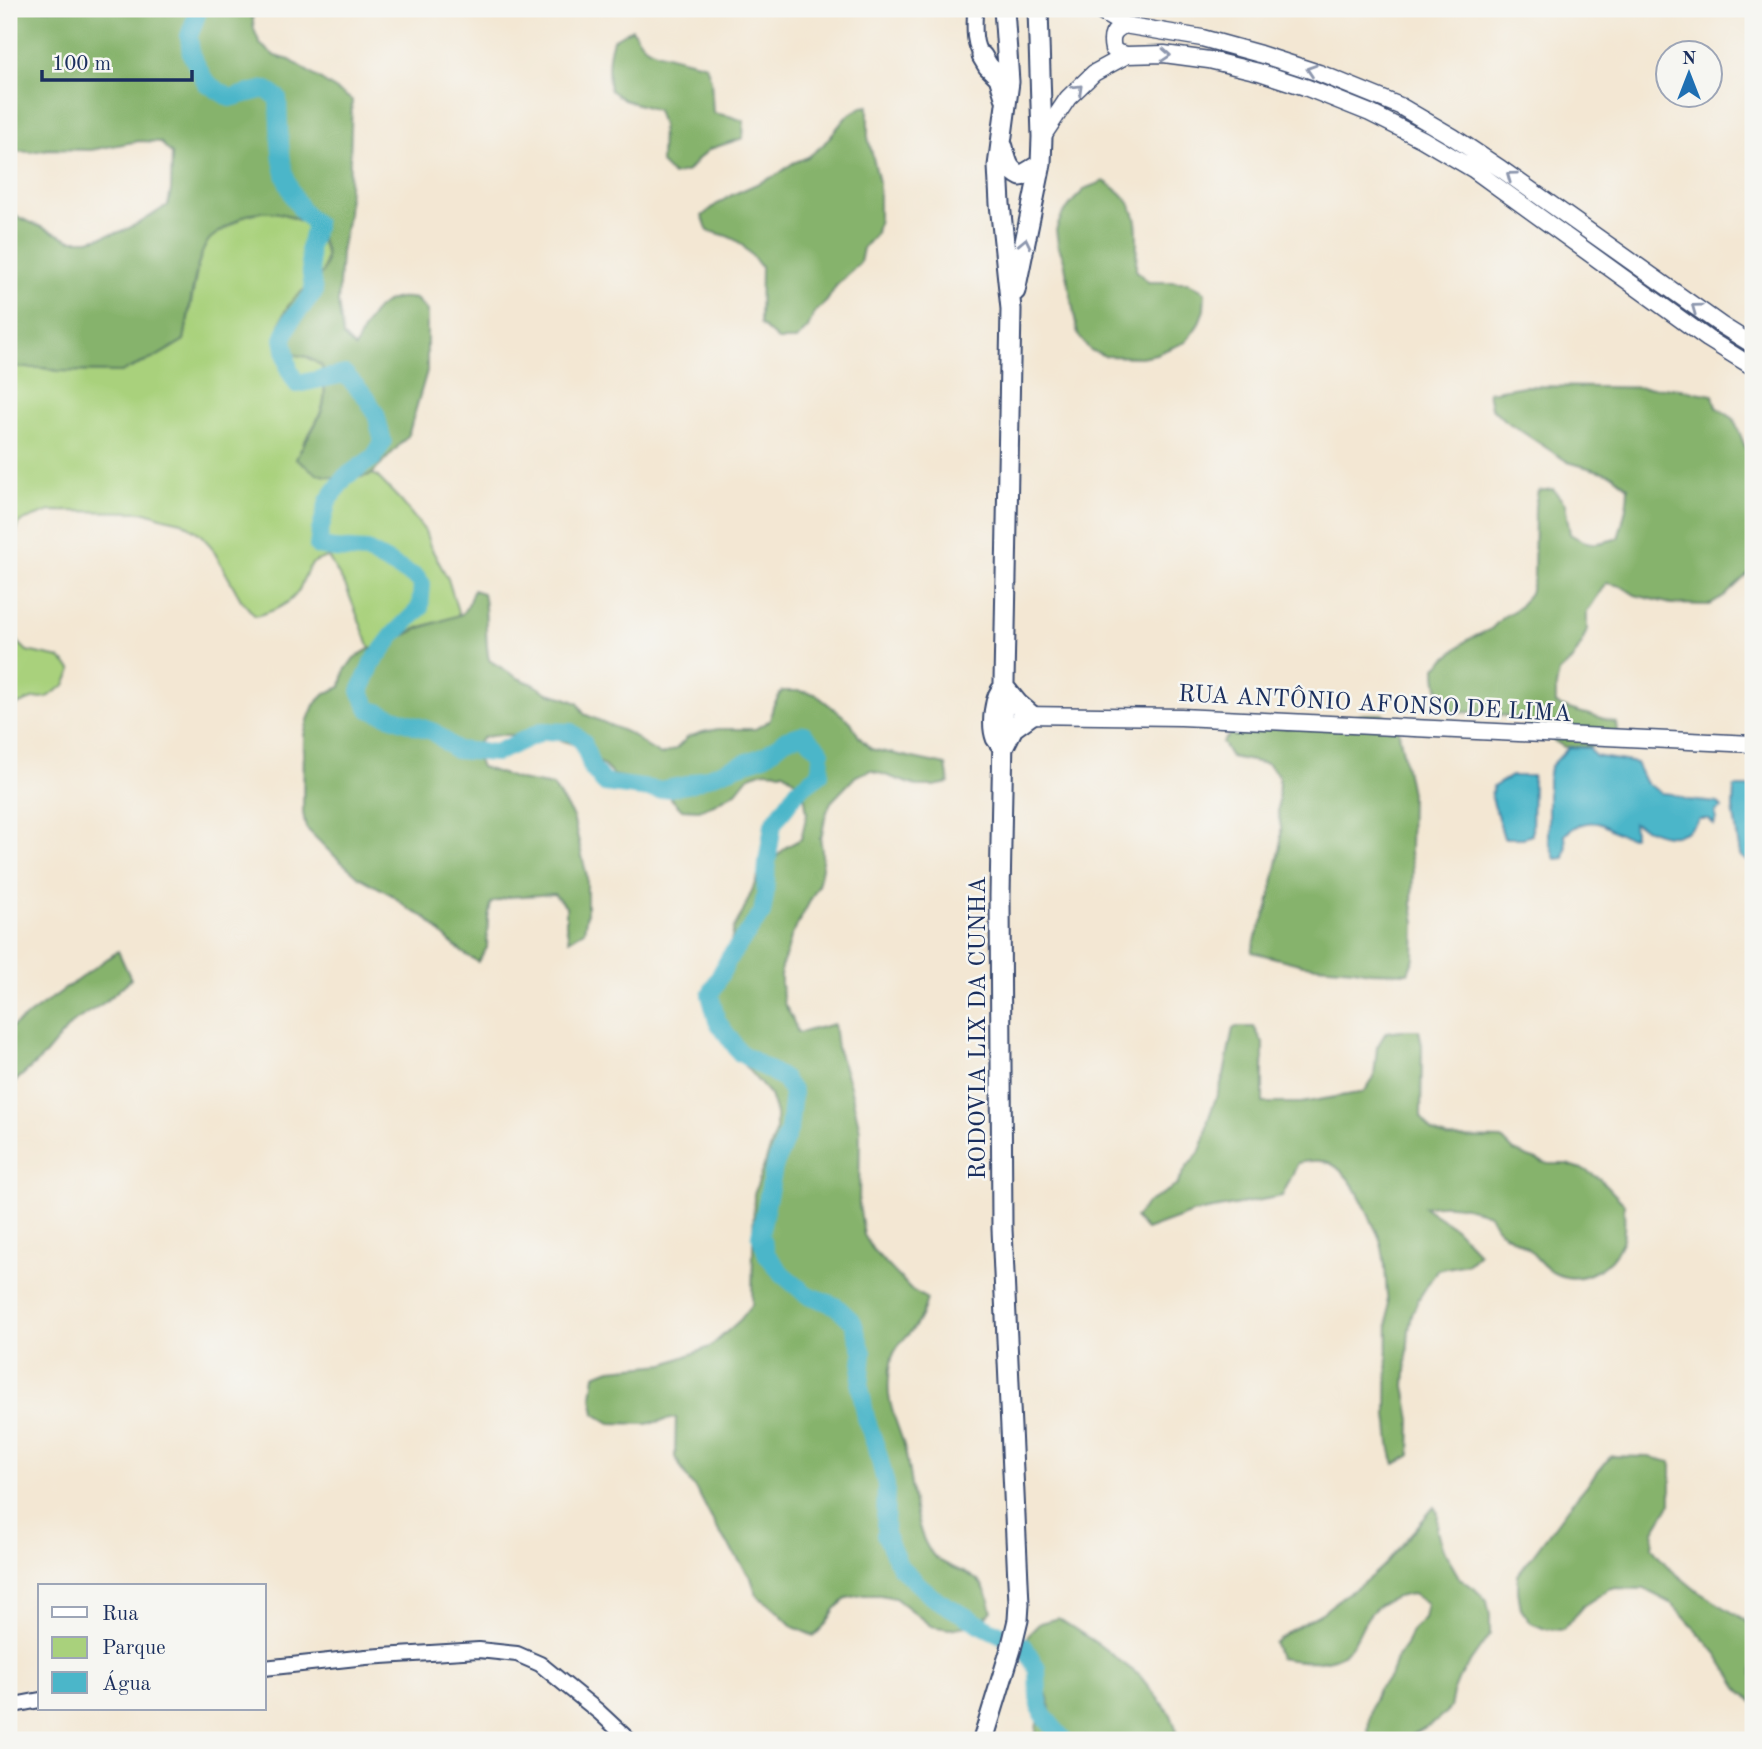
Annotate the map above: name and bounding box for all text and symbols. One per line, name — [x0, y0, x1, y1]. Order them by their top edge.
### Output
scale bar — [42, 38, 192, 82]
north arrow — [1654, 38, 1724, 108]
one-way arrow — [1160, 47, 1171, 62]
text: N — [1682, 50, 1697, 69]
text: 100 m — [52, 54, 111, 75]
one-way arrow — [1305, 64, 1317, 78]
one-way arrow — [1069, 84, 1082, 97]
one-way arrow — [1506, 172, 1519, 184]
one-way arrow — [1017, 237, 1032, 249]
one-way arrow — [1691, 304, 1704, 316]
street label: RUA ANTÔNIO AFONSO DE LIMA — [1177, 679, 1573, 727]
street label: RODOVIA LIX DA CUNHA — [967, 876, 991, 1180]
legend — [38, 1584, 266, 1710]
text: Rua — [102, 1604, 139, 1625]
text: Parque — [102, 1638, 166, 1659]
text: Água — [102, 1670, 151, 1695]

